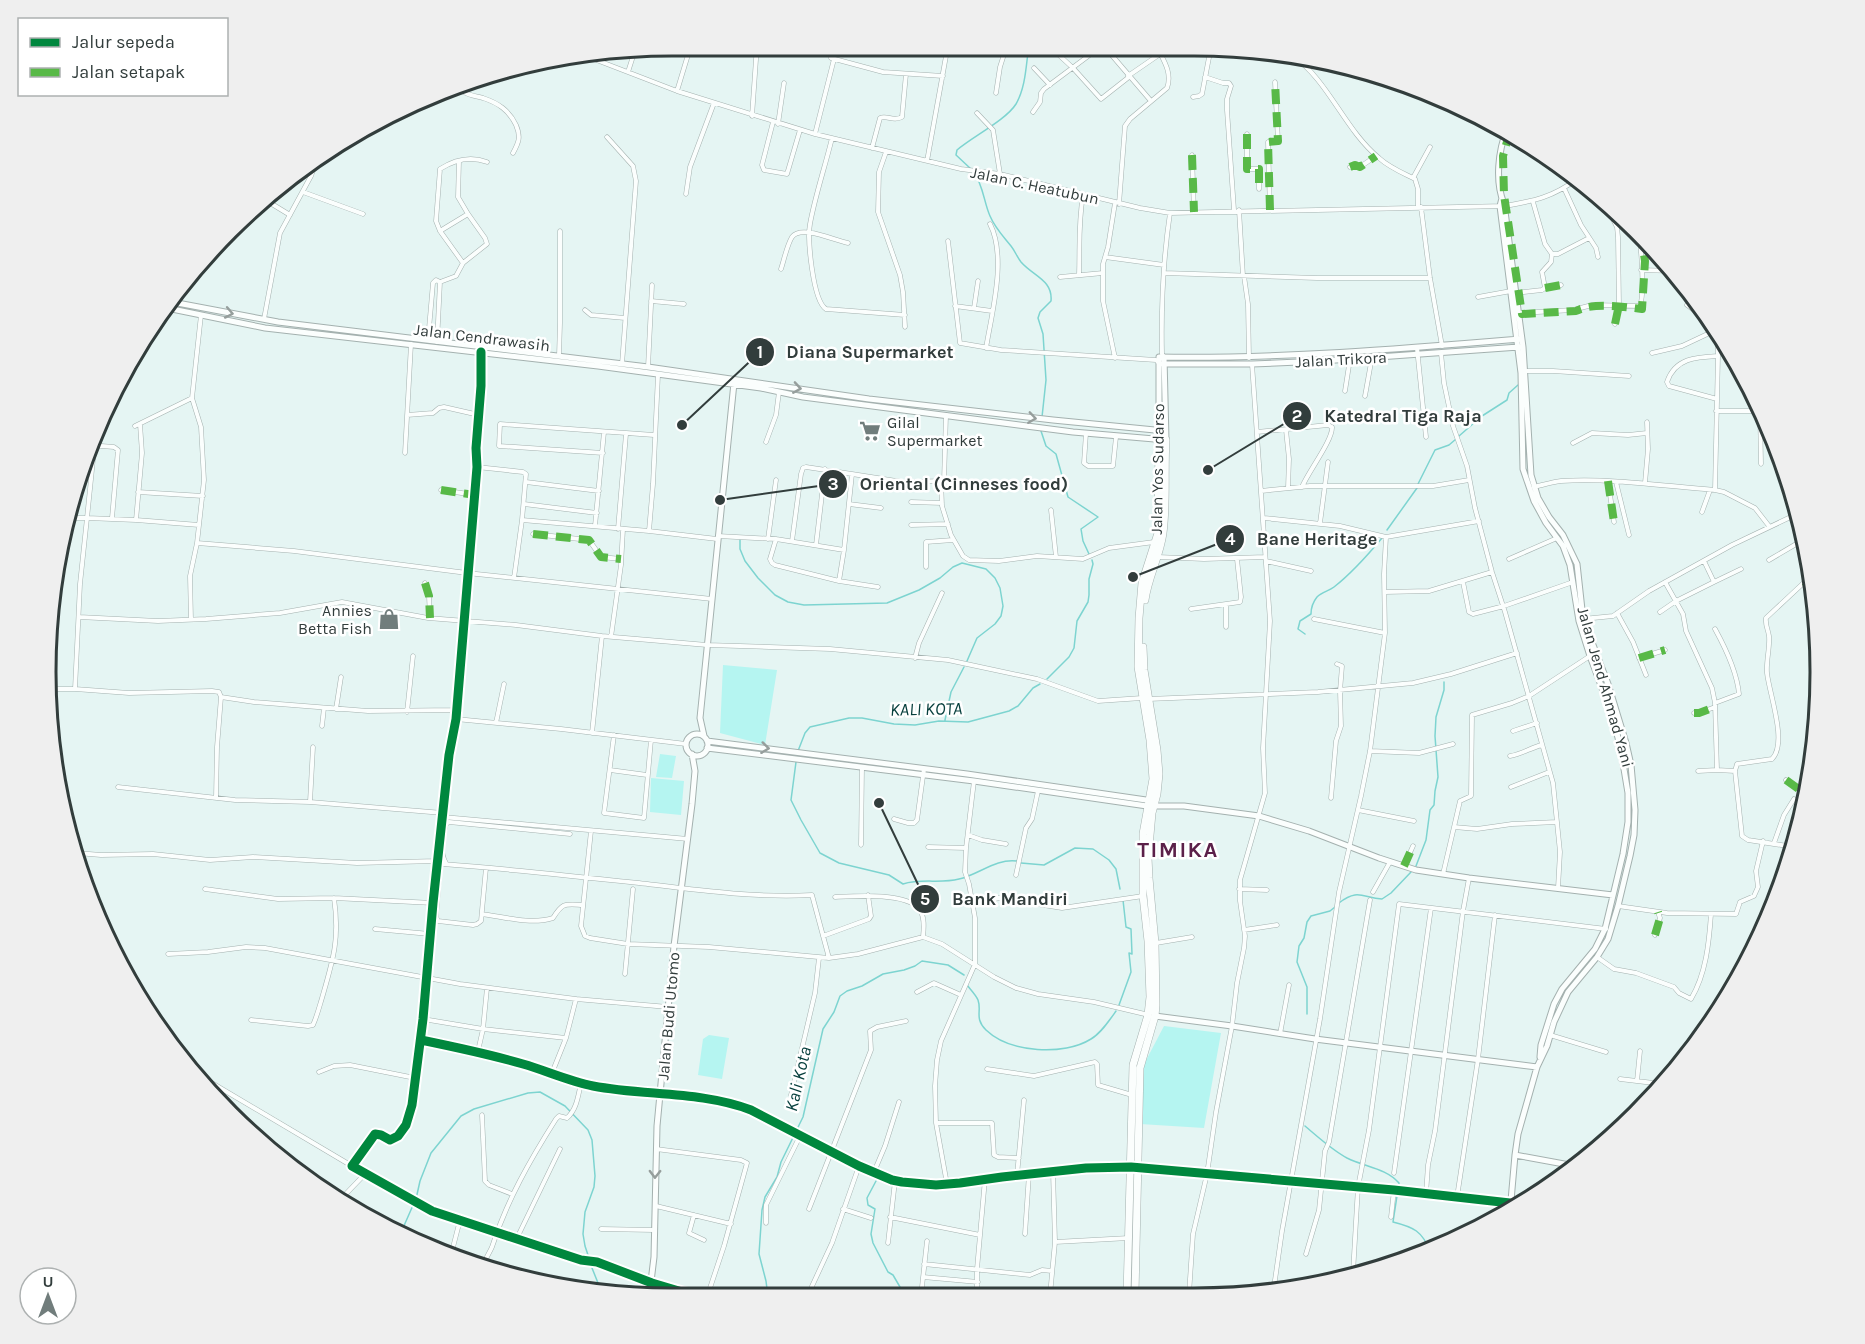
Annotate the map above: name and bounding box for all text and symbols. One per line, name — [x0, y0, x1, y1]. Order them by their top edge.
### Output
legend — [18, 18, 228, 96]
text: Jalur sepeda — [72, 31, 175, 53]
text: Jalan setapak — [72, 61, 185, 83]
street label: Jalan C. Heatubun — [969, 163, 1101, 208]
one-way arrow — [224, 306, 234, 319]
street label: Jalan Cendrawasih — [413, 320, 551, 355]
callout: Diana Supermarket — [745, 334, 966, 370]
text: 1 — [757, 341, 763, 363]
text: Diana Supermarket — [786, 341, 954, 363]
street label: Jalan Trikora — [1295, 348, 1387, 371]
one-way arrow — [792, 381, 802, 394]
callout: Katedral Tiga Raja — [1282, 398, 1494, 434]
street label: Jalan Yos Sudarso — [1147, 403, 1168, 535]
text: 2 — [1292, 405, 1302, 427]
text: Katedral Tiga Raja — [1324, 405, 1482, 427]
one-way arrow — [1028, 411, 1037, 423]
place label: Gilal Supermarket — [887, 413, 983, 450]
supermarket icon: Gilal Supermarket — [858, 419, 882, 443]
callout: Oriental (Cinneses food) — [818, 466, 1080, 502]
text: 3 — [827, 473, 839, 495]
text: Oriental (Cinneses food) — [860, 473, 1068, 495]
callout: Bane Heritage — [1215, 521, 1389, 557]
text: 4 — [1225, 528, 1236, 550]
text: Bane Heritage — [1257, 528, 1377, 550]
place label: Annies Betta Fish — [298, 601, 372, 638]
street label: Jalan Jend Ahmad Yani — [1573, 604, 1638, 770]
shop icon: Annies Betta Fish — [377, 607, 401, 631]
water label: KALI KOTA — [890, 697, 962, 721]
one-way arrow — [761, 741, 770, 753]
district label: TIMIKA — [1137, 837, 1219, 863]
callout: Bank Mandiri — [910, 881, 1080, 917]
text: 5 — [920, 888, 930, 910]
text: Bank Mandiri — [952, 888, 1068, 910]
street label: Jalan Budi Utomo — [653, 951, 684, 1081]
water label: Kali Kota — [780, 1044, 816, 1114]
one-way arrow — [649, 1170, 661, 1179]
north arrow — [18, 1266, 78, 1326]
text: U — [42, 1272, 54, 1291]

